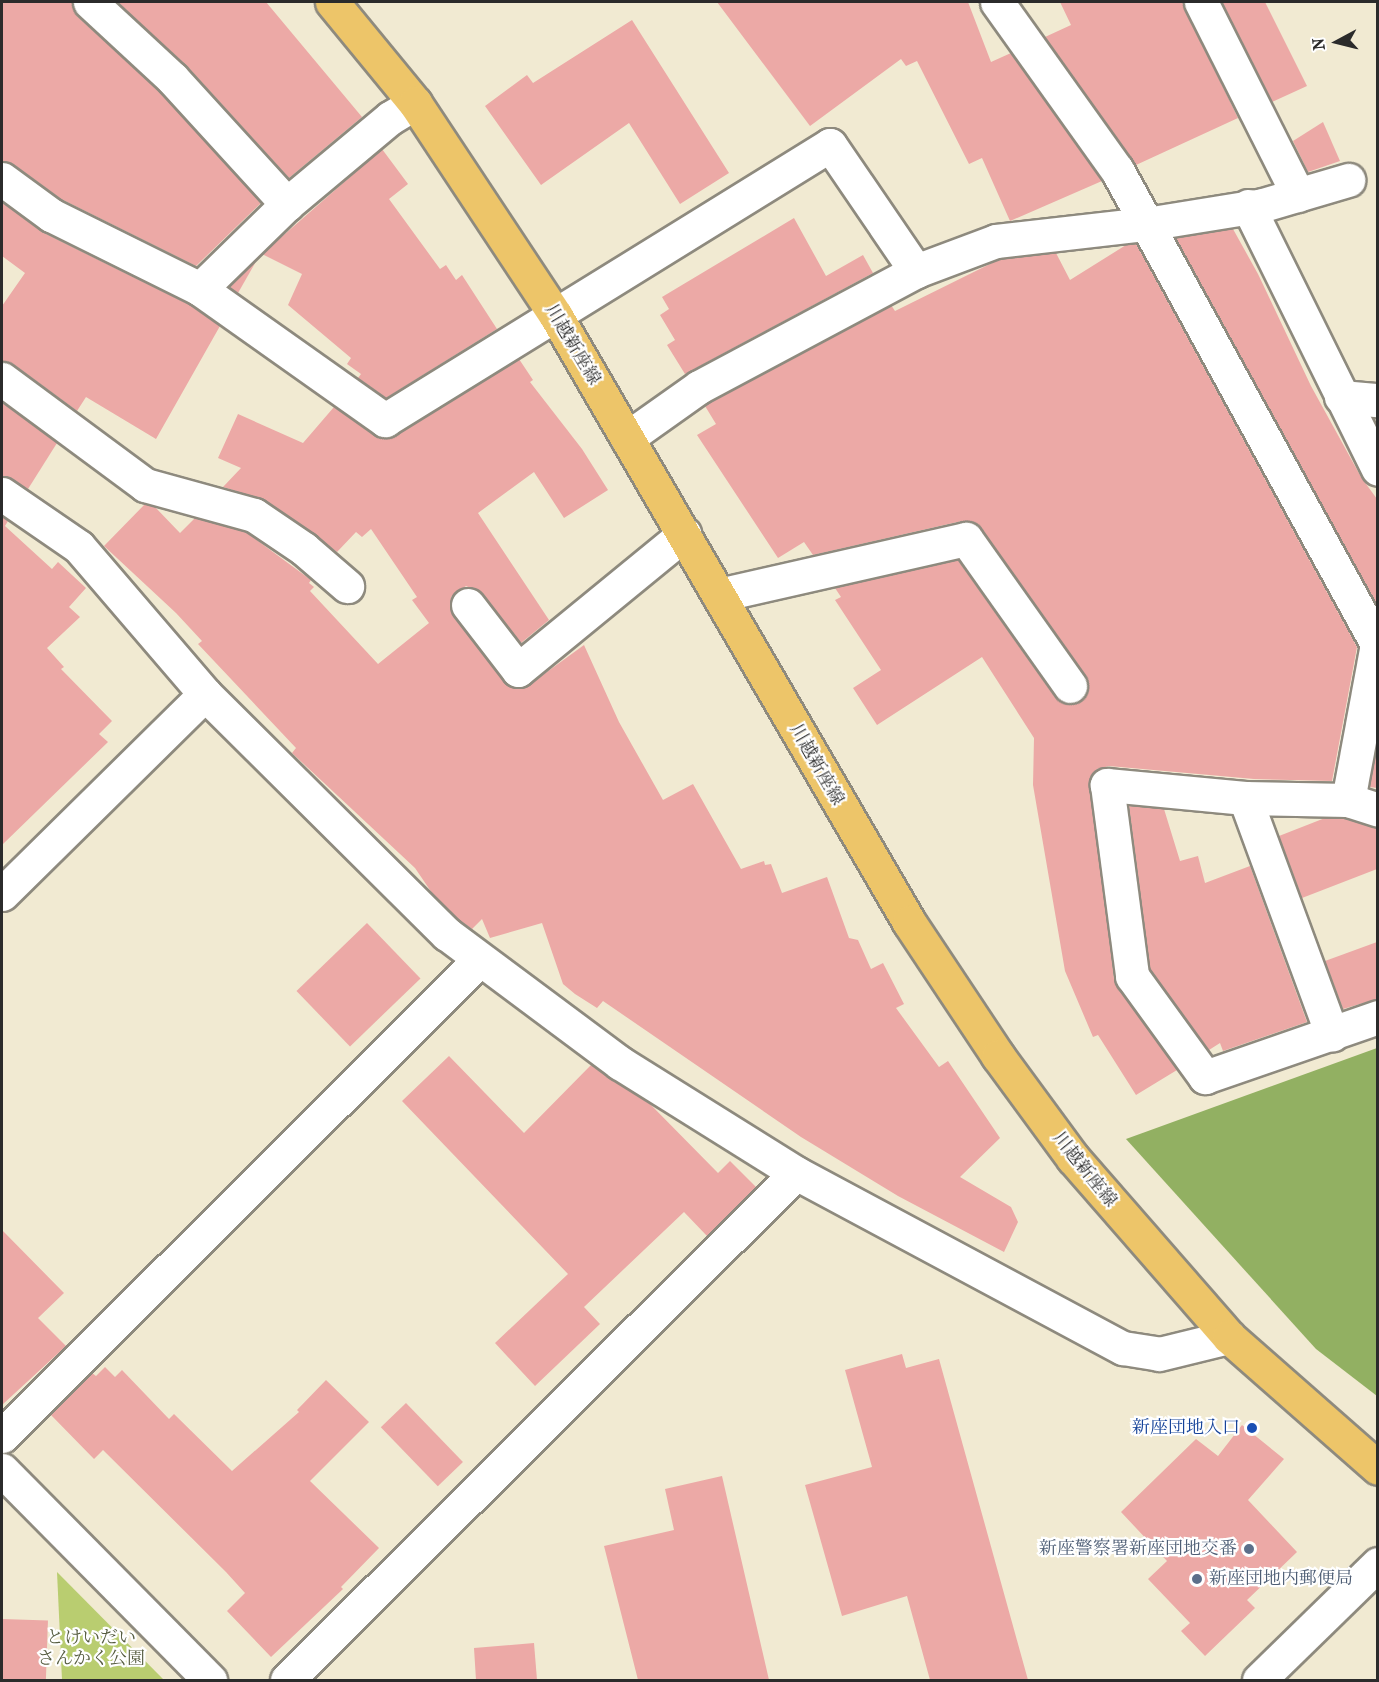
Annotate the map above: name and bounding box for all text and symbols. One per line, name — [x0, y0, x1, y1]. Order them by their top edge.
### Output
north arrow — [1307, 12, 1367, 72]
text: N — [1308, 37, 1329, 51]
street label: 川越新座線 — [540, 301, 604, 389]
street label: 川越新座線 — [784, 721, 848, 809]
street label: 川越新座線 — [1047, 1128, 1121, 1212]
place label: 新座団地入口 — [1132, 1417, 1240, 1439]
marker: 新座団地入口 — [1245, 1421, 1259, 1435]
place label: 新座警察署新座団地交番 — [1039, 1538, 1237, 1560]
marker: 新座警察署新座団地交番 — [1242, 1542, 1256, 1556]
place label: 新座団地内郵便局 — [1209, 1568, 1353, 1590]
marker: 新座団地内郵便局 — [1190, 1572, 1204, 1586]
park label: とけいだい さんかく公園 — [37, 1628, 145, 1670]

